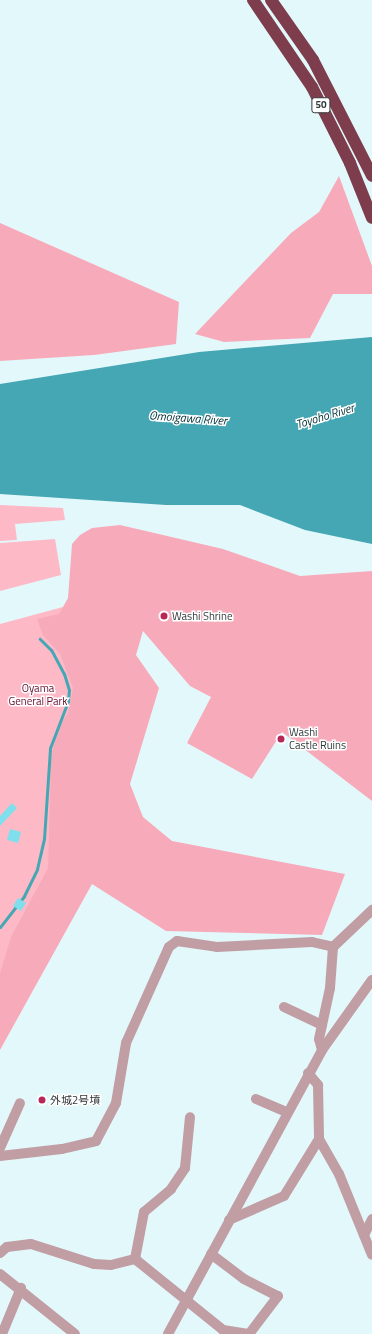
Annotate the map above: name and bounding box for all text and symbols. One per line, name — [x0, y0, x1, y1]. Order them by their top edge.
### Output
road number: 50 — [311, 97, 331, 113]
water label: Toyoho River — [294, 400, 356, 432]
water label: Omoigawa River — [149, 408, 227, 428]
place label: Washi Shrine — [172, 609, 232, 623]
marker: Washi Shrine — [159, 611, 169, 621]
park label: Oyama General Park — [8, 682, 68, 708]
place label: Washi Castle Ruins — [289, 726, 346, 752]
marker: Washi Castle Ruins — [276, 734, 286, 744]
place label: 外城2号墳 — [50, 1093, 100, 1107]
marker: 外城2号墳 — [37, 1095, 47, 1105]

